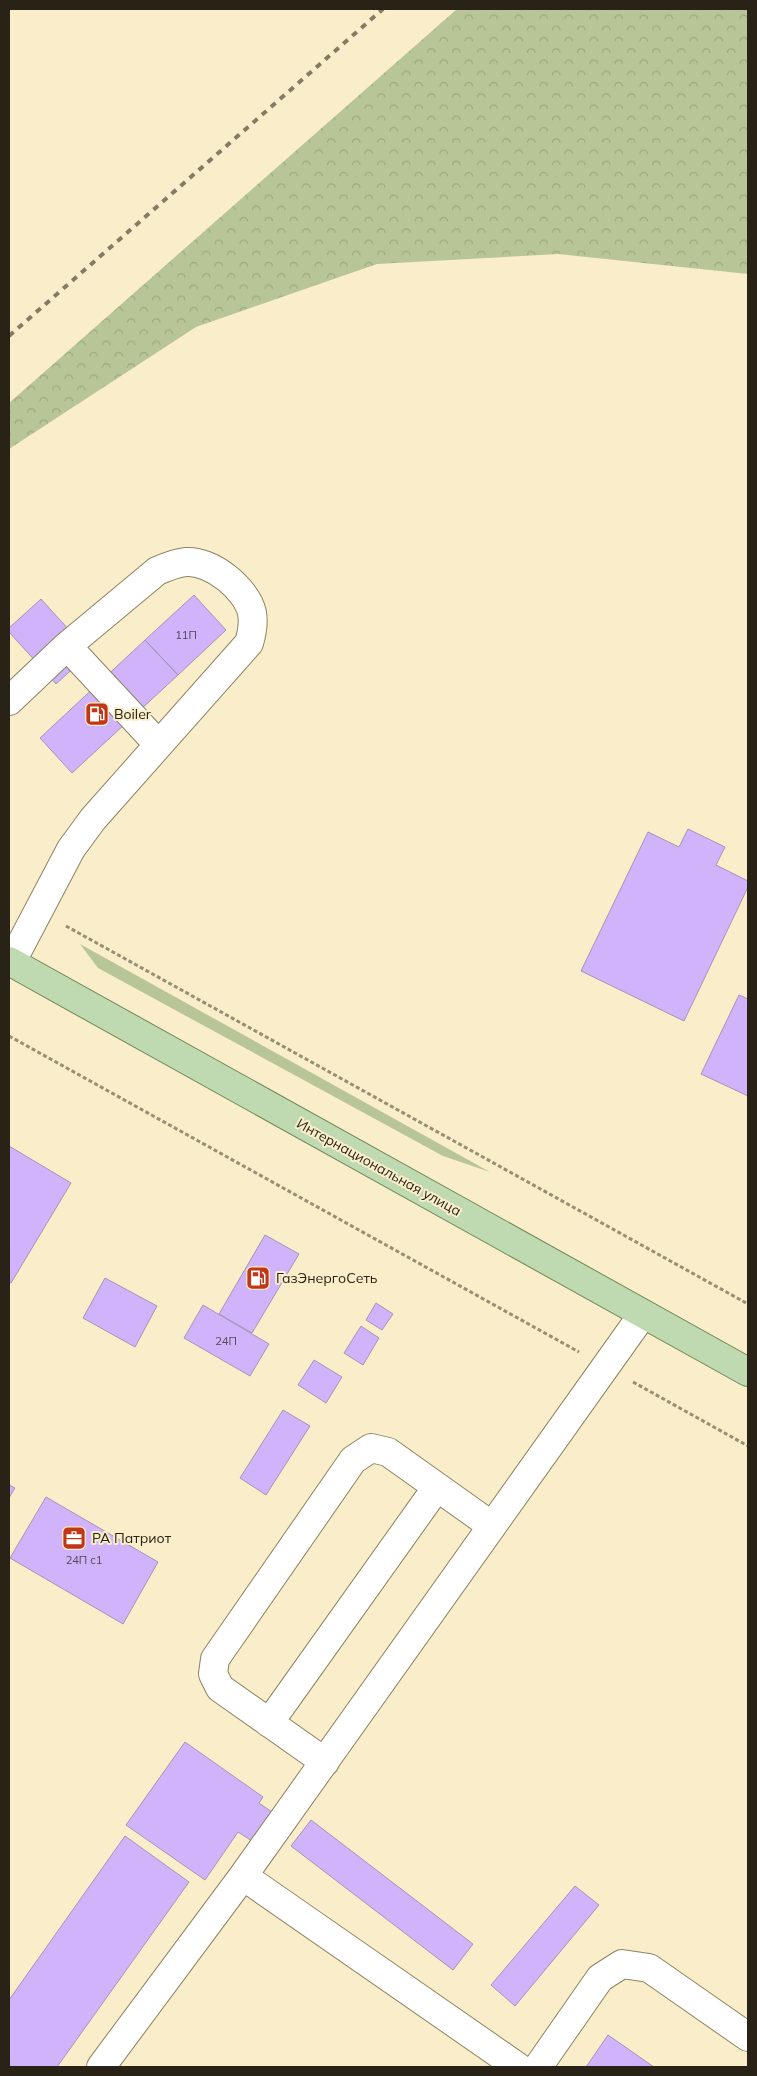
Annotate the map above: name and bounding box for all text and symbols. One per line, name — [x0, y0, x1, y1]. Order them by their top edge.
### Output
house number: 11П — [175, 628, 197, 642]
fuel station icon: Boiler — [84, 701, 110, 727]
place label: Boiler — [114, 705, 152, 723]
street label: Интернациональная улица — [294, 1114, 464, 1220]
fuel station icon: ГазЭнергоСеть — [245, 1265, 271, 1291]
place label: ГазЭнергоСеть — [276, 1269, 378, 1287]
house number: 24П — [215, 1334, 237, 1348]
office icon: РА Патриот — [61, 1525, 87, 1551]
place label: РА Патриот — [92, 1529, 172, 1547]
house number: 24П с1 — [66, 1553, 102, 1567]

